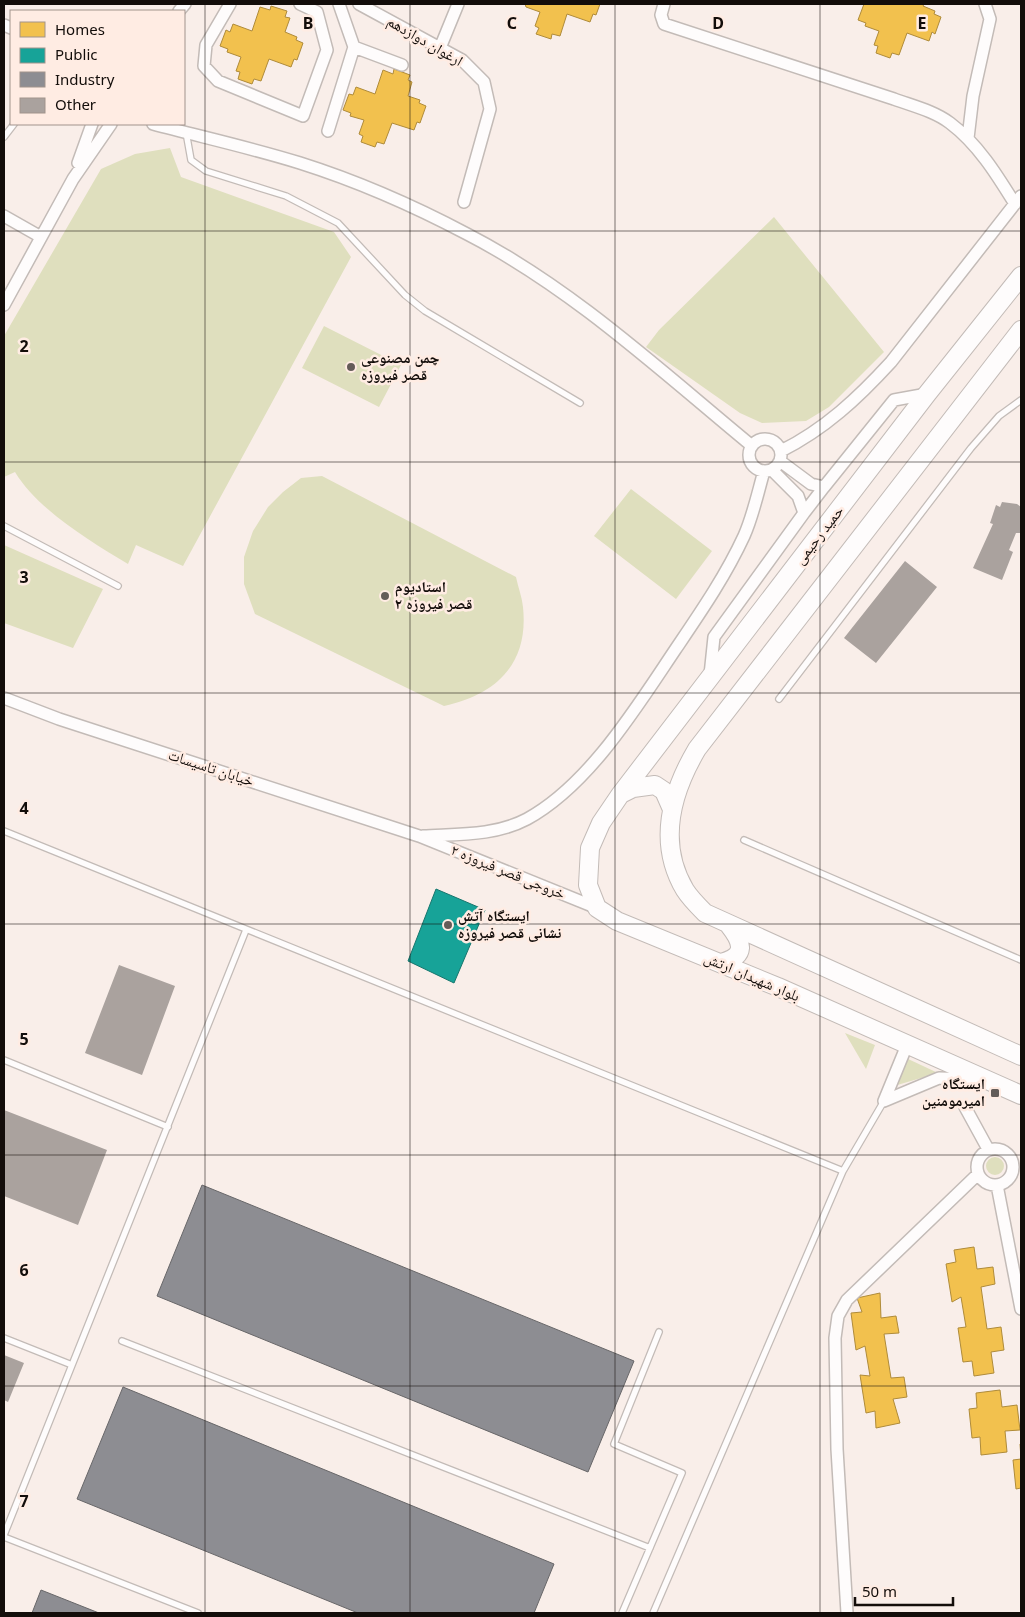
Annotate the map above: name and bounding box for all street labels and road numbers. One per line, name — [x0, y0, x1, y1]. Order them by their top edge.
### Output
street label: ارغوان دوازدهم — [383, 10, 467, 71]
street label: حمید رحیمی — [789, 501, 849, 568]
street label: خیابان تاسیسات — [166, 744, 257, 791]
street label: خروجی قصر فیروزه ۲ — [448, 839, 569, 904]
street label: بلوار شهیدان ارتش — [701, 947, 803, 1006]

